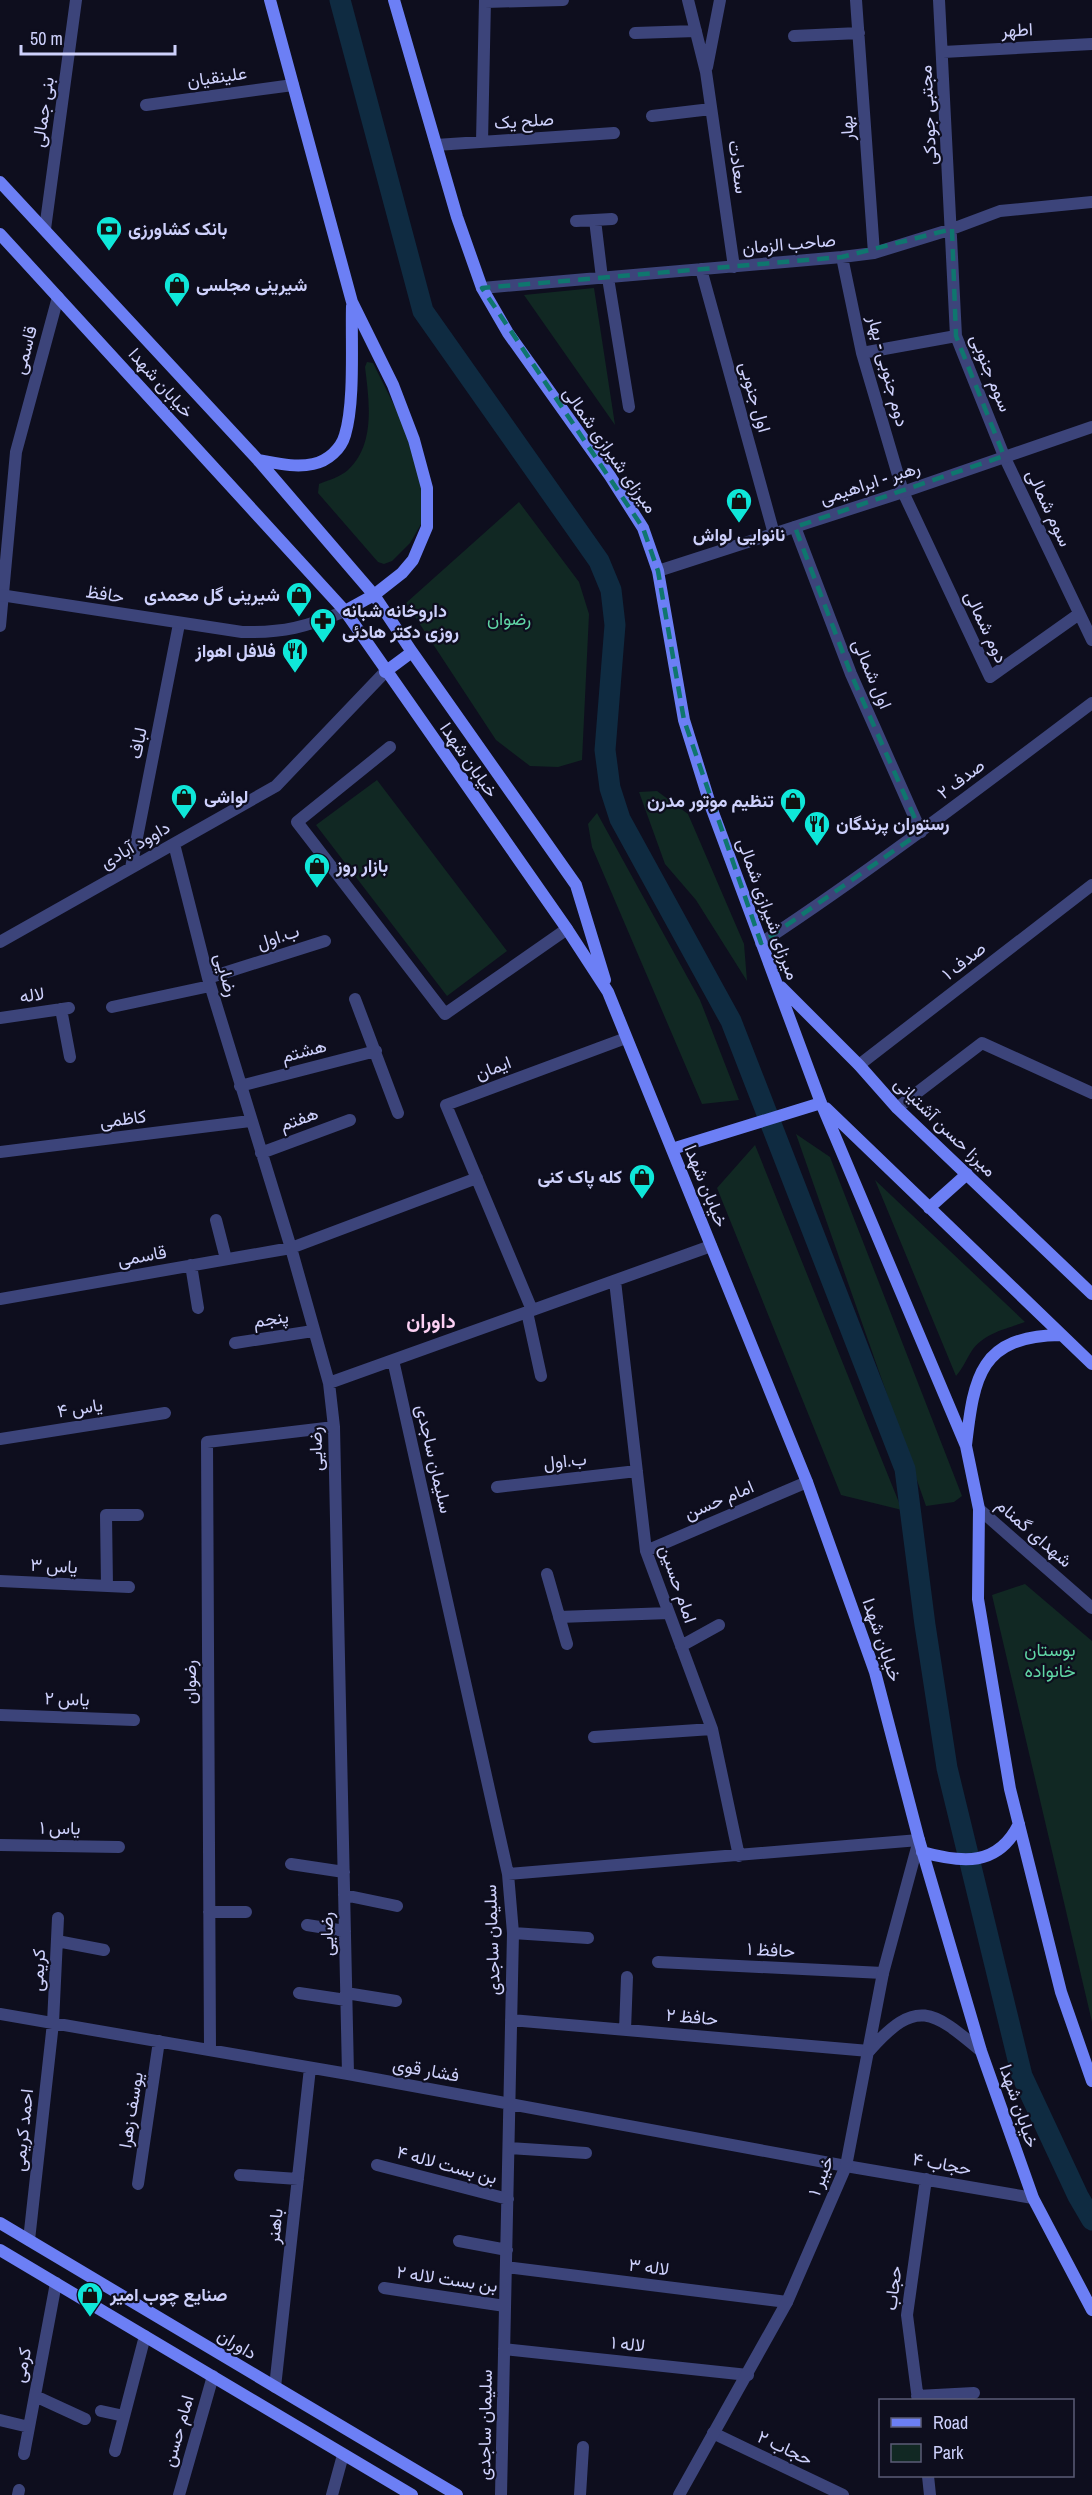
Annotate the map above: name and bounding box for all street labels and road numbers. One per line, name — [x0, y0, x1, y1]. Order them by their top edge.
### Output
street label: اطهر — [999, 16, 1034, 43]
street label: علینقیان — [185, 60, 248, 93]
street label: مجتبی جودکی — [912, 64, 943, 166]
street label: بنی جمالی — [25, 75, 60, 149]
street label: صلح یک — [493, 106, 555, 135]
street label: بهار — [833, 115, 860, 142]
street label: سعادت — [722, 139, 755, 195]
street label: صاحب الزمان — [741, 227, 837, 260]
street label: دوم جنوبی - بهار — [861, 311, 915, 429]
street label: قاسمی — [6, 323, 43, 377]
street label: سوم جنوبی — [965, 330, 1018, 415]
street label: خیابان شهدا — [123, 342, 200, 423]
street label: اول جنوبی — [733, 359, 778, 435]
street label: میرزای شیرازی شمالی — [557, 381, 664, 518]
street label: رهبر - ابراهیمی — [816, 455, 923, 511]
street label: سوم شمالی — [1021, 465, 1078, 551]
street label: حافظ — [84, 578, 126, 609]
street label: دوم شمالی — [959, 586, 1014, 667]
street label: اول شمالی — [847, 635, 898, 713]
street label: خیابان شهدا — [434, 717, 504, 802]
street label: لباف — [122, 725, 153, 761]
street label: صدف ۲ — [932, 752, 990, 805]
street label: داوود آبادی — [95, 814, 174, 875]
street label: میرزای شیرازی شمالی — [731, 834, 806, 983]
street label: ب.اول — [253, 918, 302, 955]
street label: صدف ۱ — [936, 936, 991, 986]
street label: رضایی — [208, 950, 245, 1000]
street label: لاله — [18, 980, 46, 1009]
street label: هشتم — [279, 1033, 329, 1068]
street label: ایمان — [471, 1049, 515, 1086]
street label: میرزا حسن آشتیانی — [889, 1071, 1002, 1182]
street label: هفتم — [276, 1100, 322, 1137]
street label: کاظمی — [98, 1103, 148, 1134]
street label: خیابان شهدا — [679, 1141, 734, 1231]
street label: قاسمی — [115, 1239, 168, 1272]
street label: پنجم — [252, 1304, 290, 1333]
street label: یاس ۴ — [55, 1392, 105, 1423]
street label: سلیمان ساجدی — [410, 1402, 459, 1516]
street label: رضایی — [302, 1426, 329, 1472]
street label: ب.اول — [542, 1446, 588, 1475]
street label: امام حسن — [680, 1474, 758, 1525]
street label: شهدای گمنام — [991, 1493, 1078, 1573]
street label: امام حسین — [654, 1542, 703, 1626]
street label: یاس ۳ — [30, 1552, 78, 1579]
street label: خیابان شهدا — [857, 1595, 908, 1685]
street label: رضوان — [177, 1660, 202, 1704]
street label: یاس ۲ — [44, 1685, 90, 1712]
street label: یاس ۱ — [39, 1815, 81, 1840]
street label: سلیمان ساجدی — [477, 1884, 506, 1996]
street label: رضایی — [314, 1912, 339, 1956]
street label: حافظ ۱ — [746, 1936, 796, 1963]
street label: کریمی — [24, 1948, 51, 1992]
street label: حافظ ۲ — [665, 2002, 719, 2031]
street label: فشار قوی — [391, 2051, 461, 2088]
street label: خیابان شهدا — [994, 2061, 1045, 2151]
street label: یوسف زهرا — [112, 2070, 149, 2150]
street label: احمد کریمی — [6, 2087, 39, 2173]
street label: بن بست لاله ۴ — [394, 2139, 500, 2190]
street label: حجاب ۴ — [911, 2146, 973, 2181]
street label: خیبر ۱ — [802, 2152, 840, 2199]
street label: باهنر — [260, 2207, 289, 2246]
street label: لاله ۳ — [627, 2252, 671, 2281]
street label: بن بست لاله ۲ — [395, 2259, 499, 2298]
street label: حجاب — [877, 2264, 908, 2312]
street label: داوران — [213, 2322, 262, 2365]
street label: لاله ۱ — [610, 2329, 646, 2358]
street label: کرمی — [6, 2345, 37, 2385]
street label: سلیمان ساجدی — [471, 2369, 498, 2481]
street label: امام حسن — [155, 2392, 200, 2470]
street label: حجاب ۲ — [754, 2424, 817, 2471]

